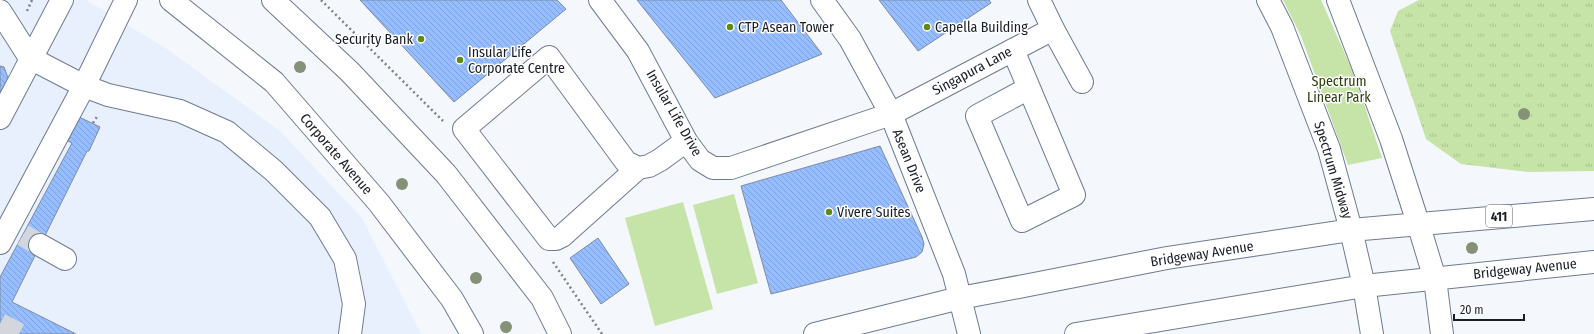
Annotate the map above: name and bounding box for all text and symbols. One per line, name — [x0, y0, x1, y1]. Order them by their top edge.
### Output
place label: CTP Asean Tower — [738, 19, 834, 36]
place label: Capella Building — [935, 19, 1028, 36]
marker: CTP Asean Tower — [725, 22, 735, 32]
marker: Capella Building — [922, 22, 932, 32]
place label: Security Bank — [335, 31, 413, 48]
marker: Security Bank — [416, 34, 426, 44]
street label: Singapura Lane — [929, 43, 1015, 99]
place label: Insular Life Corporate Centre — [468, 44, 565, 77]
marker: Insular Life Corporate Centre — [455, 55, 465, 65]
street label: Insular Life Drive — [642, 67, 706, 159]
park label: Spectrum Linear Park — [1307, 73, 1371, 106]
street label: Corporate Avenue — [296, 110, 376, 198]
street label: Spectrum Midway — [1310, 119, 1356, 222]
street label: Asean Drive — [889, 127, 930, 195]
place label: Vivere Suites — [837, 204, 911, 221]
road number: 411 — [1486, 205, 1512, 227]
marker: Vivere Suites — [824, 207, 834, 217]
street label: Bridgeway Avenue — [1149, 237, 1255, 271]
street label: Bridgeway Avenue — [1472, 255, 1578, 283]
scale bar — [1454, 296, 1524, 322]
text: 20 m — [1460, 303, 1484, 317]

